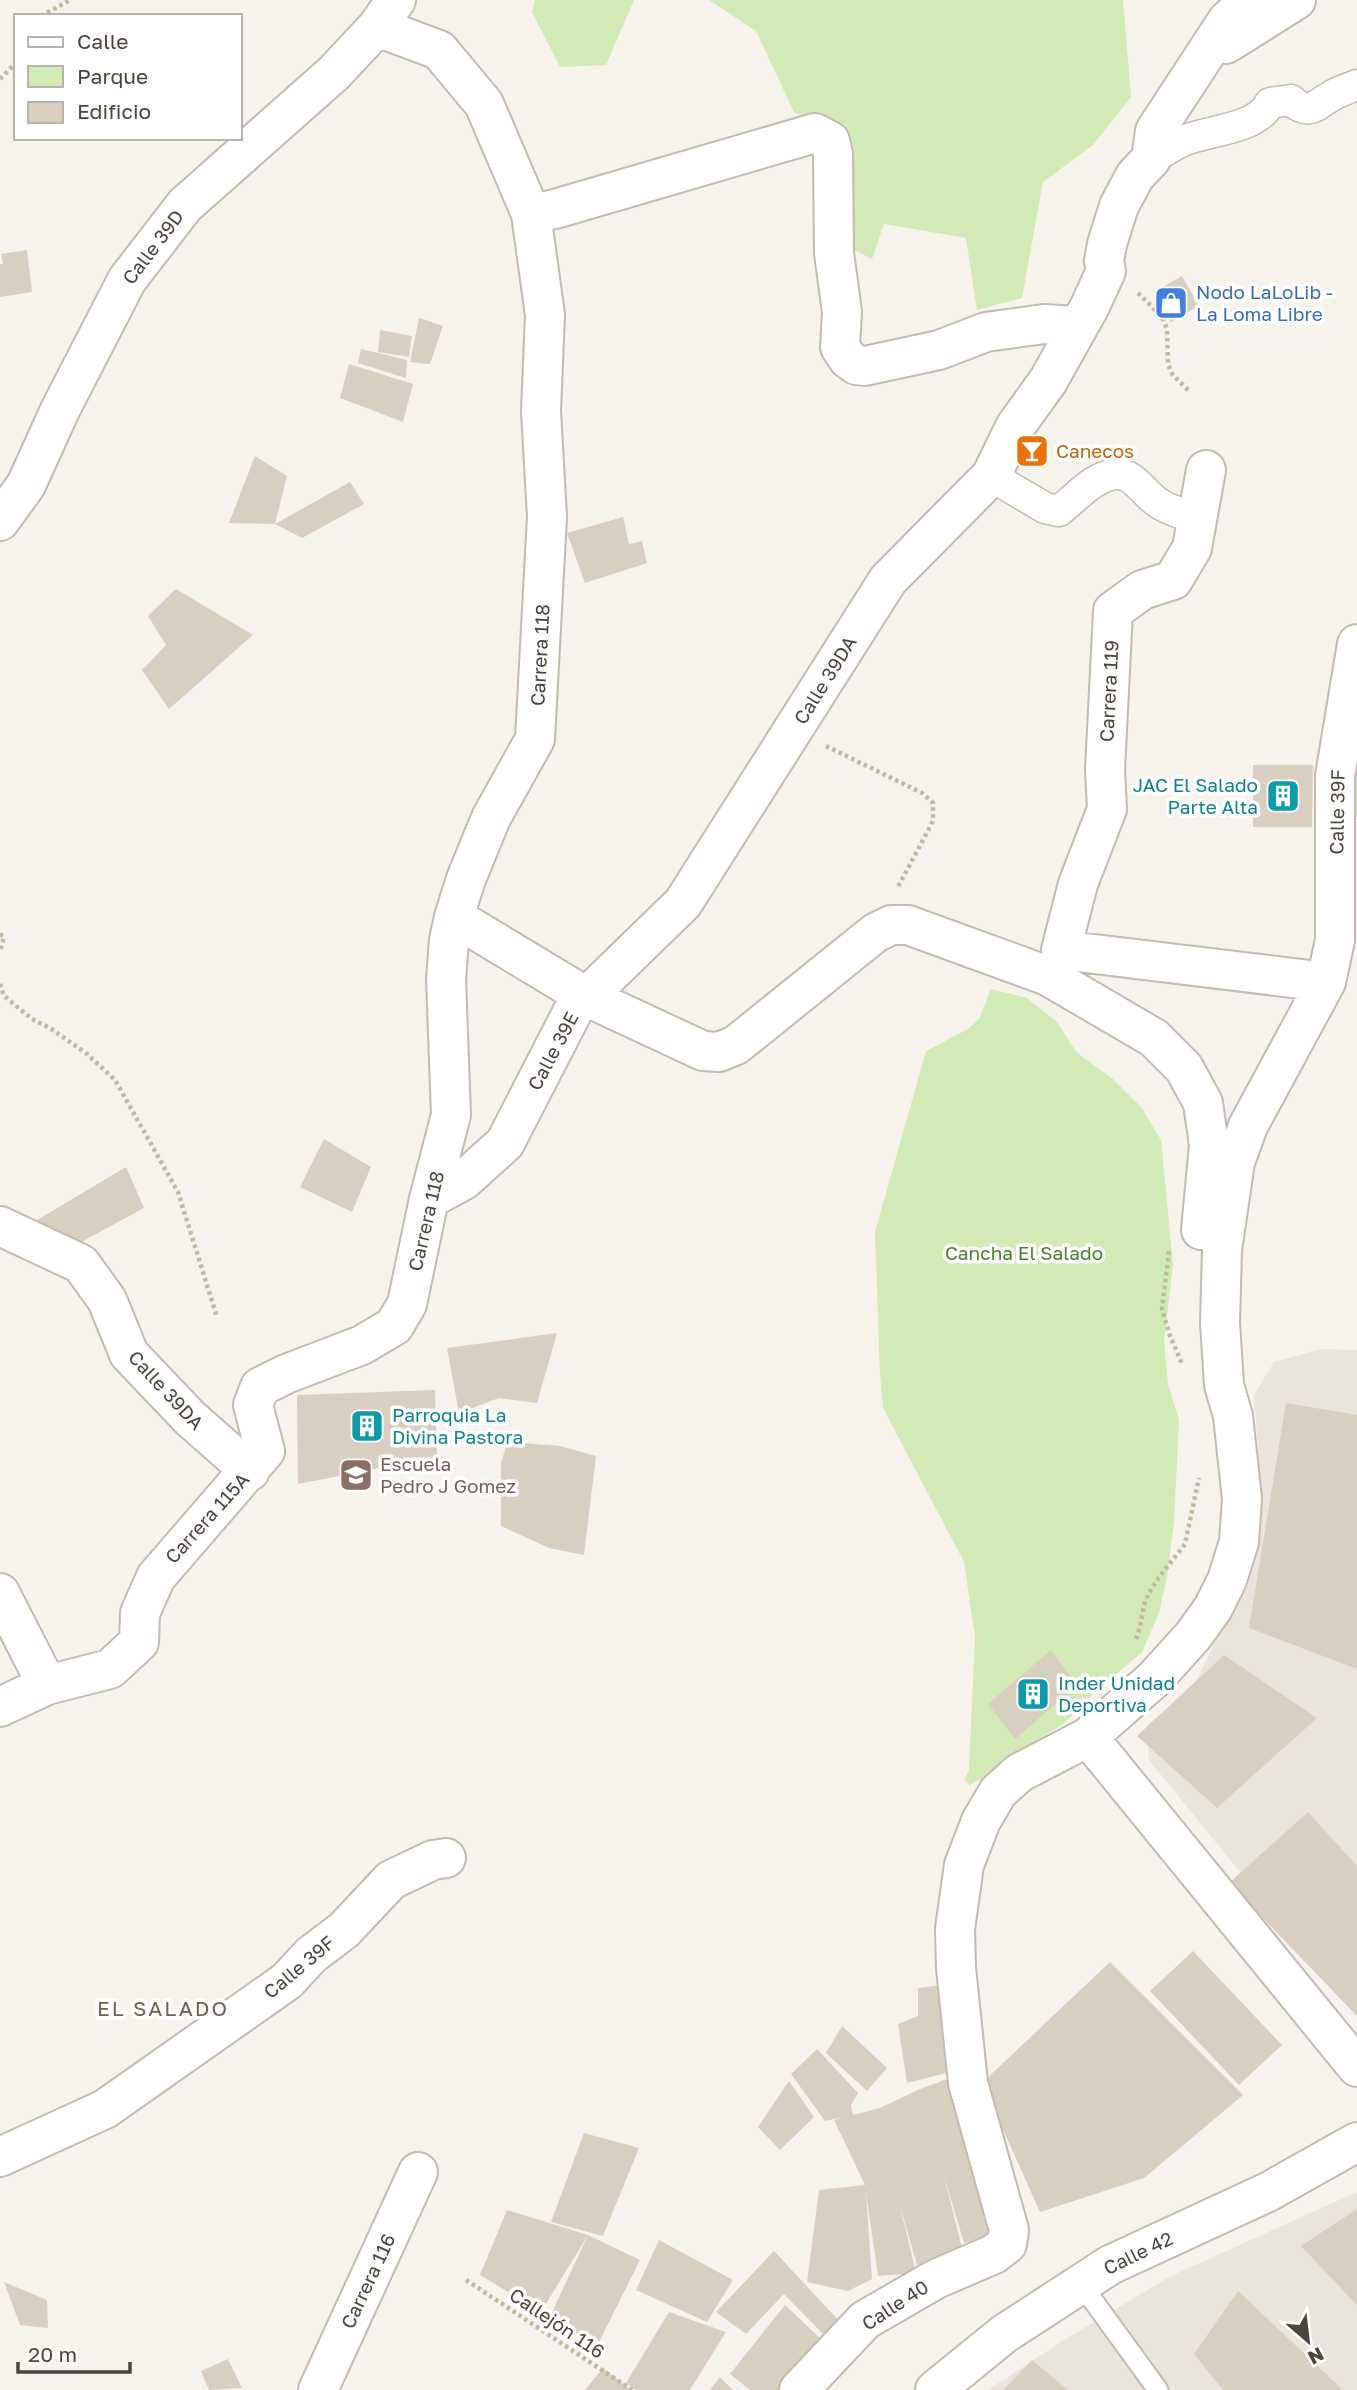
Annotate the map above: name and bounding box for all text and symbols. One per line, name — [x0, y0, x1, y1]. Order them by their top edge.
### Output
legend — [14, 14, 242, 140]
text: Calle — [77, 28, 129, 54]
text: Parque — [77, 63, 148, 89]
text: Edificio — [77, 98, 151, 124]
street label: Calle 39D — [117, 205, 188, 288]
place label: Nodo LaLoLib - La Loma Libre — [1196, 280, 1333, 325]
shop icon: Nodo LaLoLib - La Loma Libre — [1152, 284, 1190, 322]
bar icon: Canecos — [1013, 432, 1051, 470]
place label: Canecos — [1056, 439, 1134, 462]
street label: Carrera 118 — [525, 603, 554, 707]
street label: Calle 39DA — [788, 631, 861, 728]
street label: Carrera 119 — [1094, 639, 1123, 742]
street label: Calle 39F — [1324, 769, 1349, 855]
place label: JAC El Salado Parte Alta — [1133, 773, 1258, 818]
building icon: JAC El Salado Parte Alta — [1264, 777, 1302, 815]
street label: Calle 39E — [522, 1008, 583, 1094]
street label: Carrera 118 — [403, 1169, 448, 1273]
park label: Cancha El Salado — [945, 1241, 1103, 1264]
street label: Calle 39DA — [124, 1345, 209, 1434]
place label: Parroquia La Divina Pastora — [392, 1403, 523, 1448]
building icon: Parroquia La Divina Pastora — [348, 1407, 386, 1445]
place label: Escuela Pedro J Gomez — [380, 1452, 516, 1497]
school or university icon: Escuela Pedro J Gomez — [337, 1456, 375, 1494]
street label: Carrera 115A — [160, 1467, 254, 1568]
place label: Inder Unidad Deportiva — [1058, 1671, 1175, 1716]
building icon: Inder Unidad Deportiva — [1014, 1675, 1052, 1713]
street label: Calle 39F — [259, 1930, 339, 2003]
district label: EL SALADO — [97, 1995, 229, 2021]
street label: Calle 42 — [1099, 2226, 1176, 2279]
street label: Carrera 116 — [336, 2230, 400, 2332]
street label: Calle 40 — [857, 2275, 932, 2335]
street label: Callejón 116 — [505, 2282, 609, 2363]
north arrow — [1273, 2306, 1343, 2376]
scale bar — [18, 2330, 130, 2374]
text: 20 m — [28, 2341, 77, 2367]
text: N — [1304, 2343, 1328, 2370]

